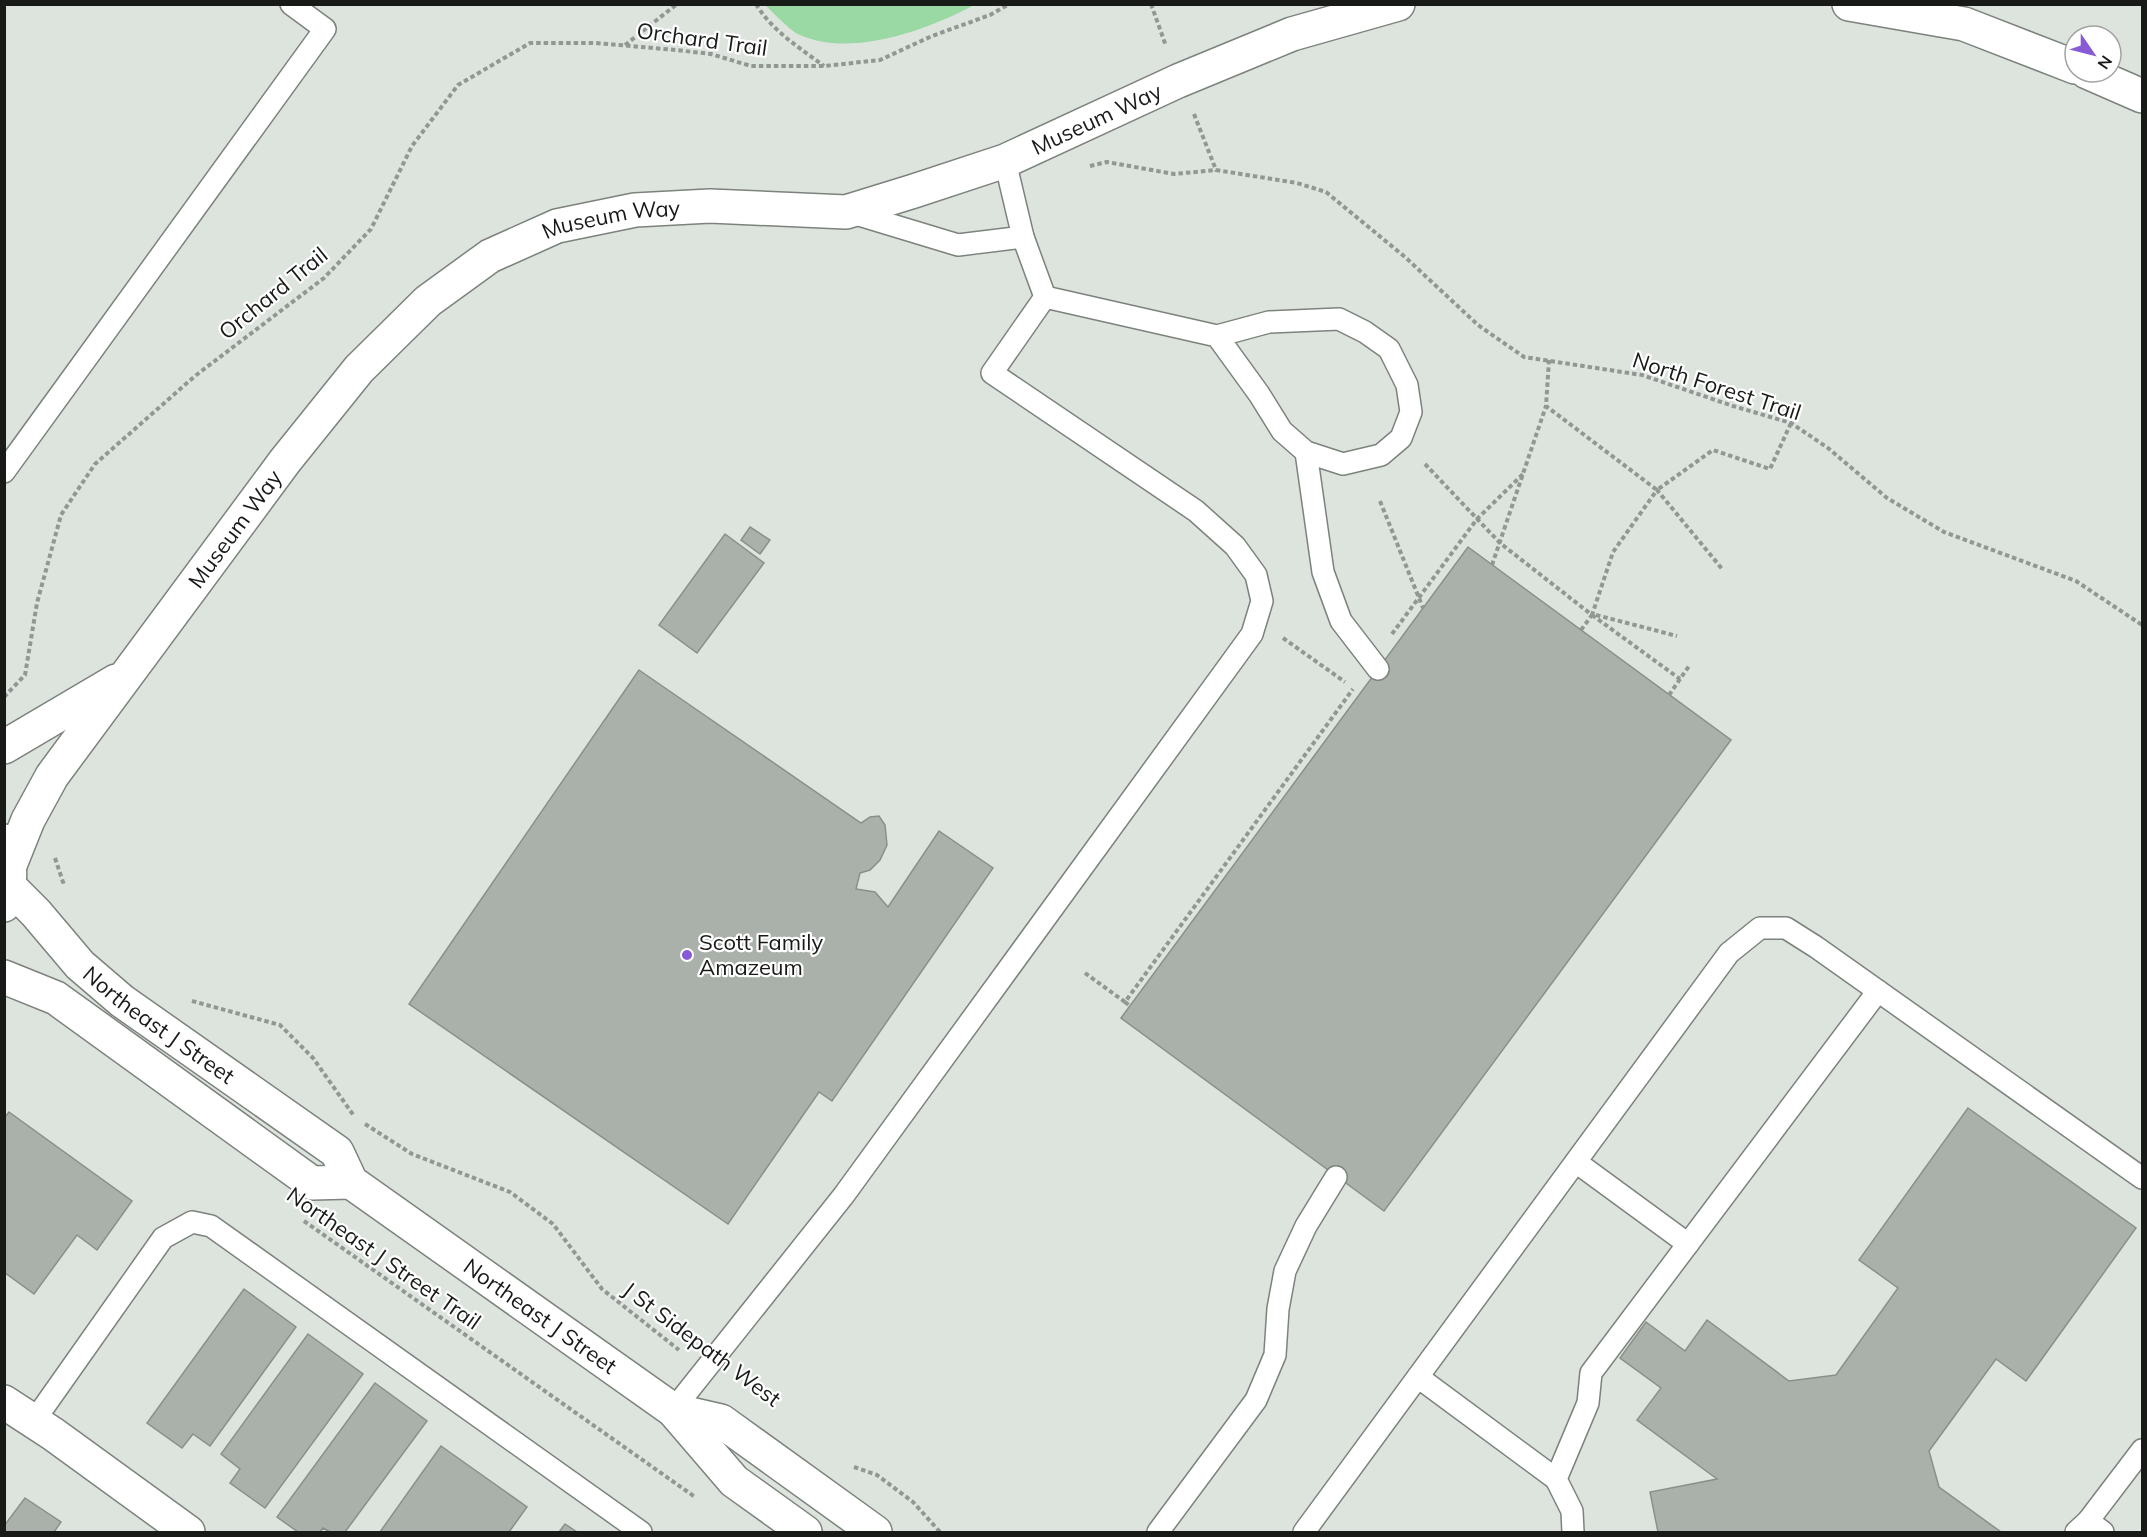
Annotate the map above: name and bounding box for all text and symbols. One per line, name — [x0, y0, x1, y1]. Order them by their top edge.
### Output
street label: Orchard Trail — [635, 16, 769, 62]
north arrow — [2063, 24, 2123, 84]
text: N — [2094, 52, 2117, 73]
street label: Museum Way — [1027, 76, 1166, 161]
street label: Museum Way — [537, 194, 681, 245]
street label: Orchard Trail — [213, 241, 333, 345]
street label: North Forest Trail — [1629, 346, 1805, 426]
street label: Museum Way — [182, 464, 288, 594]
place label: Scott Family Amazeum — [699, 928, 824, 981]
marker: Scott Family Amazeum — [680, 948, 694, 962]
street label: Northeast J Street — [77, 960, 240, 1090]
street label: Northeast J Street Trail — [282, 1180, 486, 1336]
street label: Northeast J Street — [458, 1252, 623, 1380]
street label: J St Sidepath West — [617, 1275, 787, 1413]

